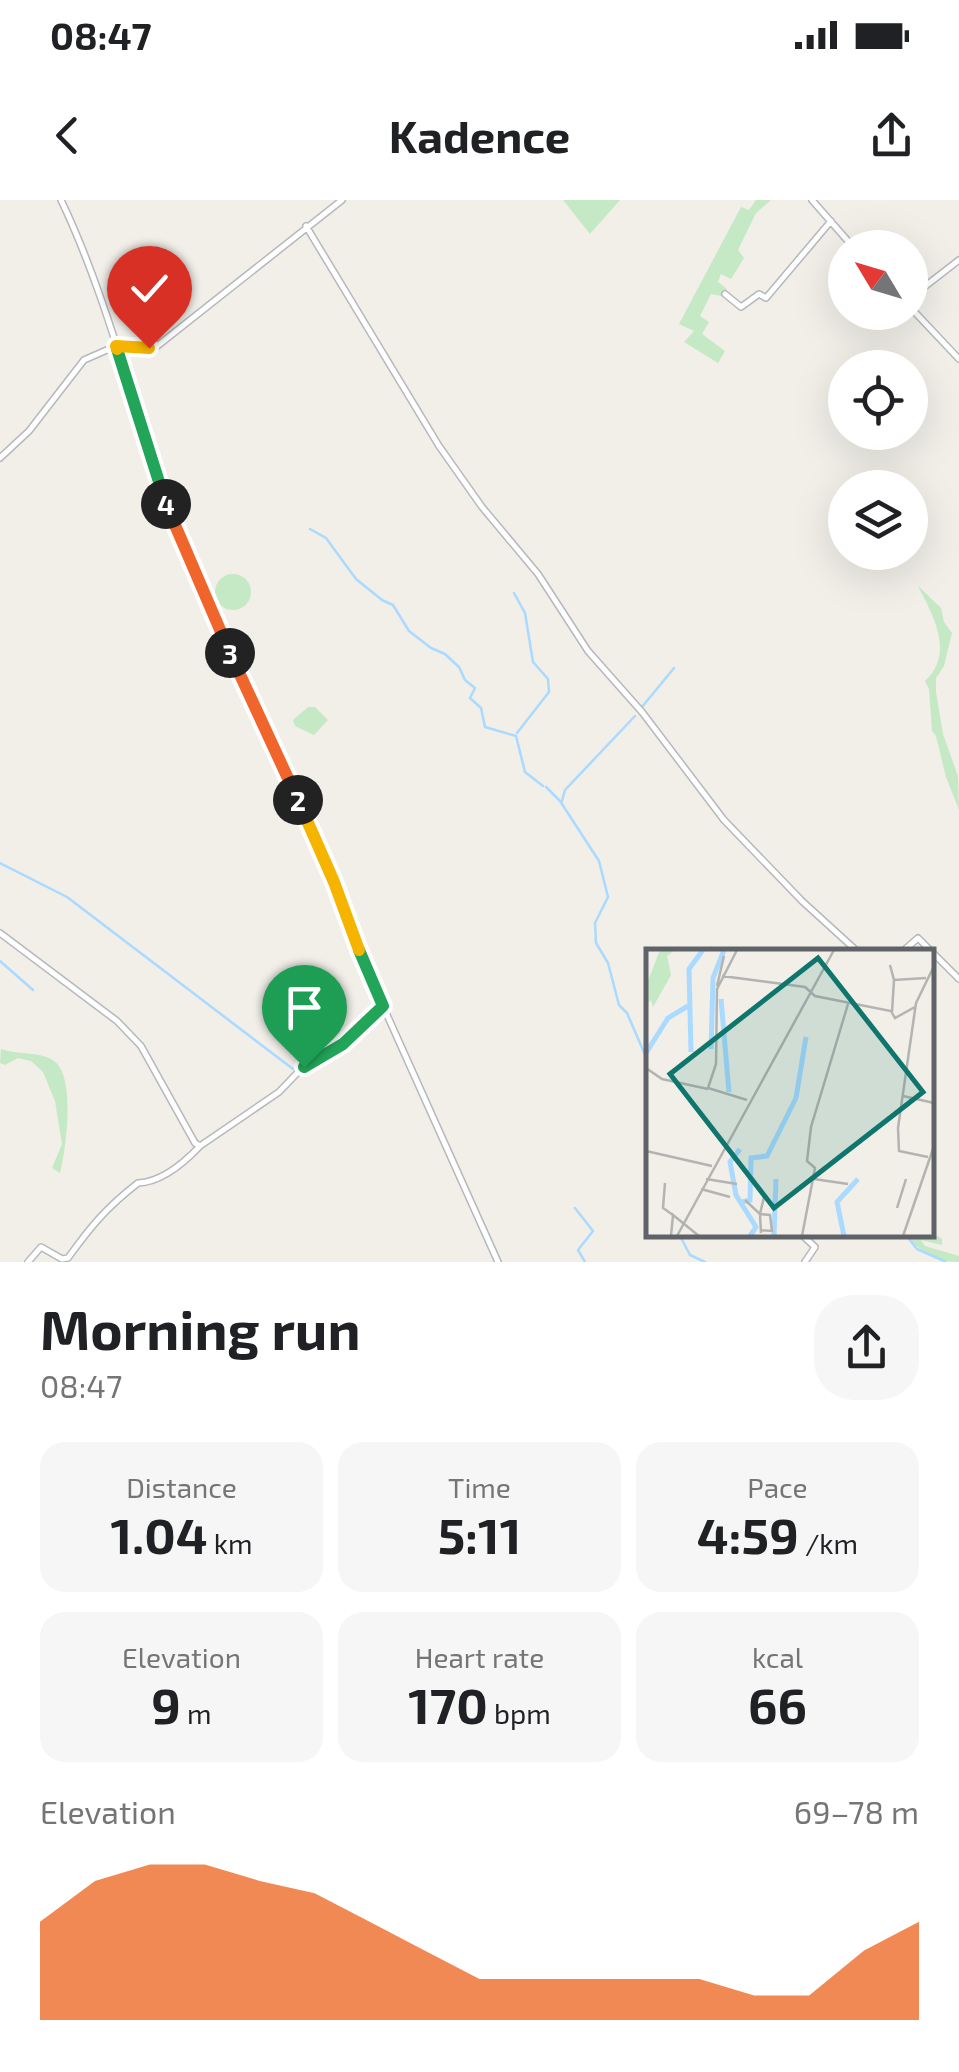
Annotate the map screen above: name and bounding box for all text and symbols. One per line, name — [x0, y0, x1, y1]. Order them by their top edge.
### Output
text: 08:47 — [50, 12, 152, 58]
icon: back — [40, 108, 95, 163]
text: Kadence — [389, 108, 570, 162]
icon: share — [864, 108, 919, 163]
north arrow — [828, 230, 928, 330]
map controls — [828, 230, 928, 570]
pin — [107, 246, 192, 349]
icon: check — [122, 261, 177, 316]
button: locate — [828, 350, 928, 450]
button: layers — [828, 470, 928, 570]
pin: 4 — [141, 479, 191, 529]
text: 4 — [157, 487, 175, 521]
pin: 3 — [205, 628, 255, 678]
text: 3 — [222, 636, 238, 670]
pin: 2 — [273, 775, 323, 825]
text: 2 — [290, 783, 306, 817]
inset map — [646, 949, 934, 1237]
pin — [262, 965, 347, 1068]
icon: arrive — [277, 980, 332, 1035]
text: Morning run — [40, 1295, 361, 1361]
button: share — [814, 1295, 919, 1400]
text: 08:47 — [40, 1366, 122, 1404]
text: Distance — [126, 1470, 237, 1504]
text: Time — [448, 1470, 511, 1504]
text: Pace — [747, 1470, 808, 1504]
text: 1.04 — [110, 1504, 208, 1564]
text: 5:11 — [438, 1504, 521, 1564]
text: 4:59 — [697, 1504, 799, 1564]
text: km — [208, 1526, 253, 1560]
text: /km — [799, 1526, 858, 1560]
text: Elevation — [122, 1640, 241, 1674]
text: Heart rate — [415, 1640, 544, 1674]
text: kcal — [752, 1640, 803, 1674]
text: 9 — [151, 1674, 181, 1734]
text: 170 — [408, 1674, 488, 1734]
text: 66 — [748, 1674, 807, 1734]
text: m — [181, 1696, 212, 1730]
text: bpm — [488, 1696, 551, 1730]
text: Elevation — [40, 1792, 176, 1830]
text: 69–78 m — [794, 1792, 919, 1830]

